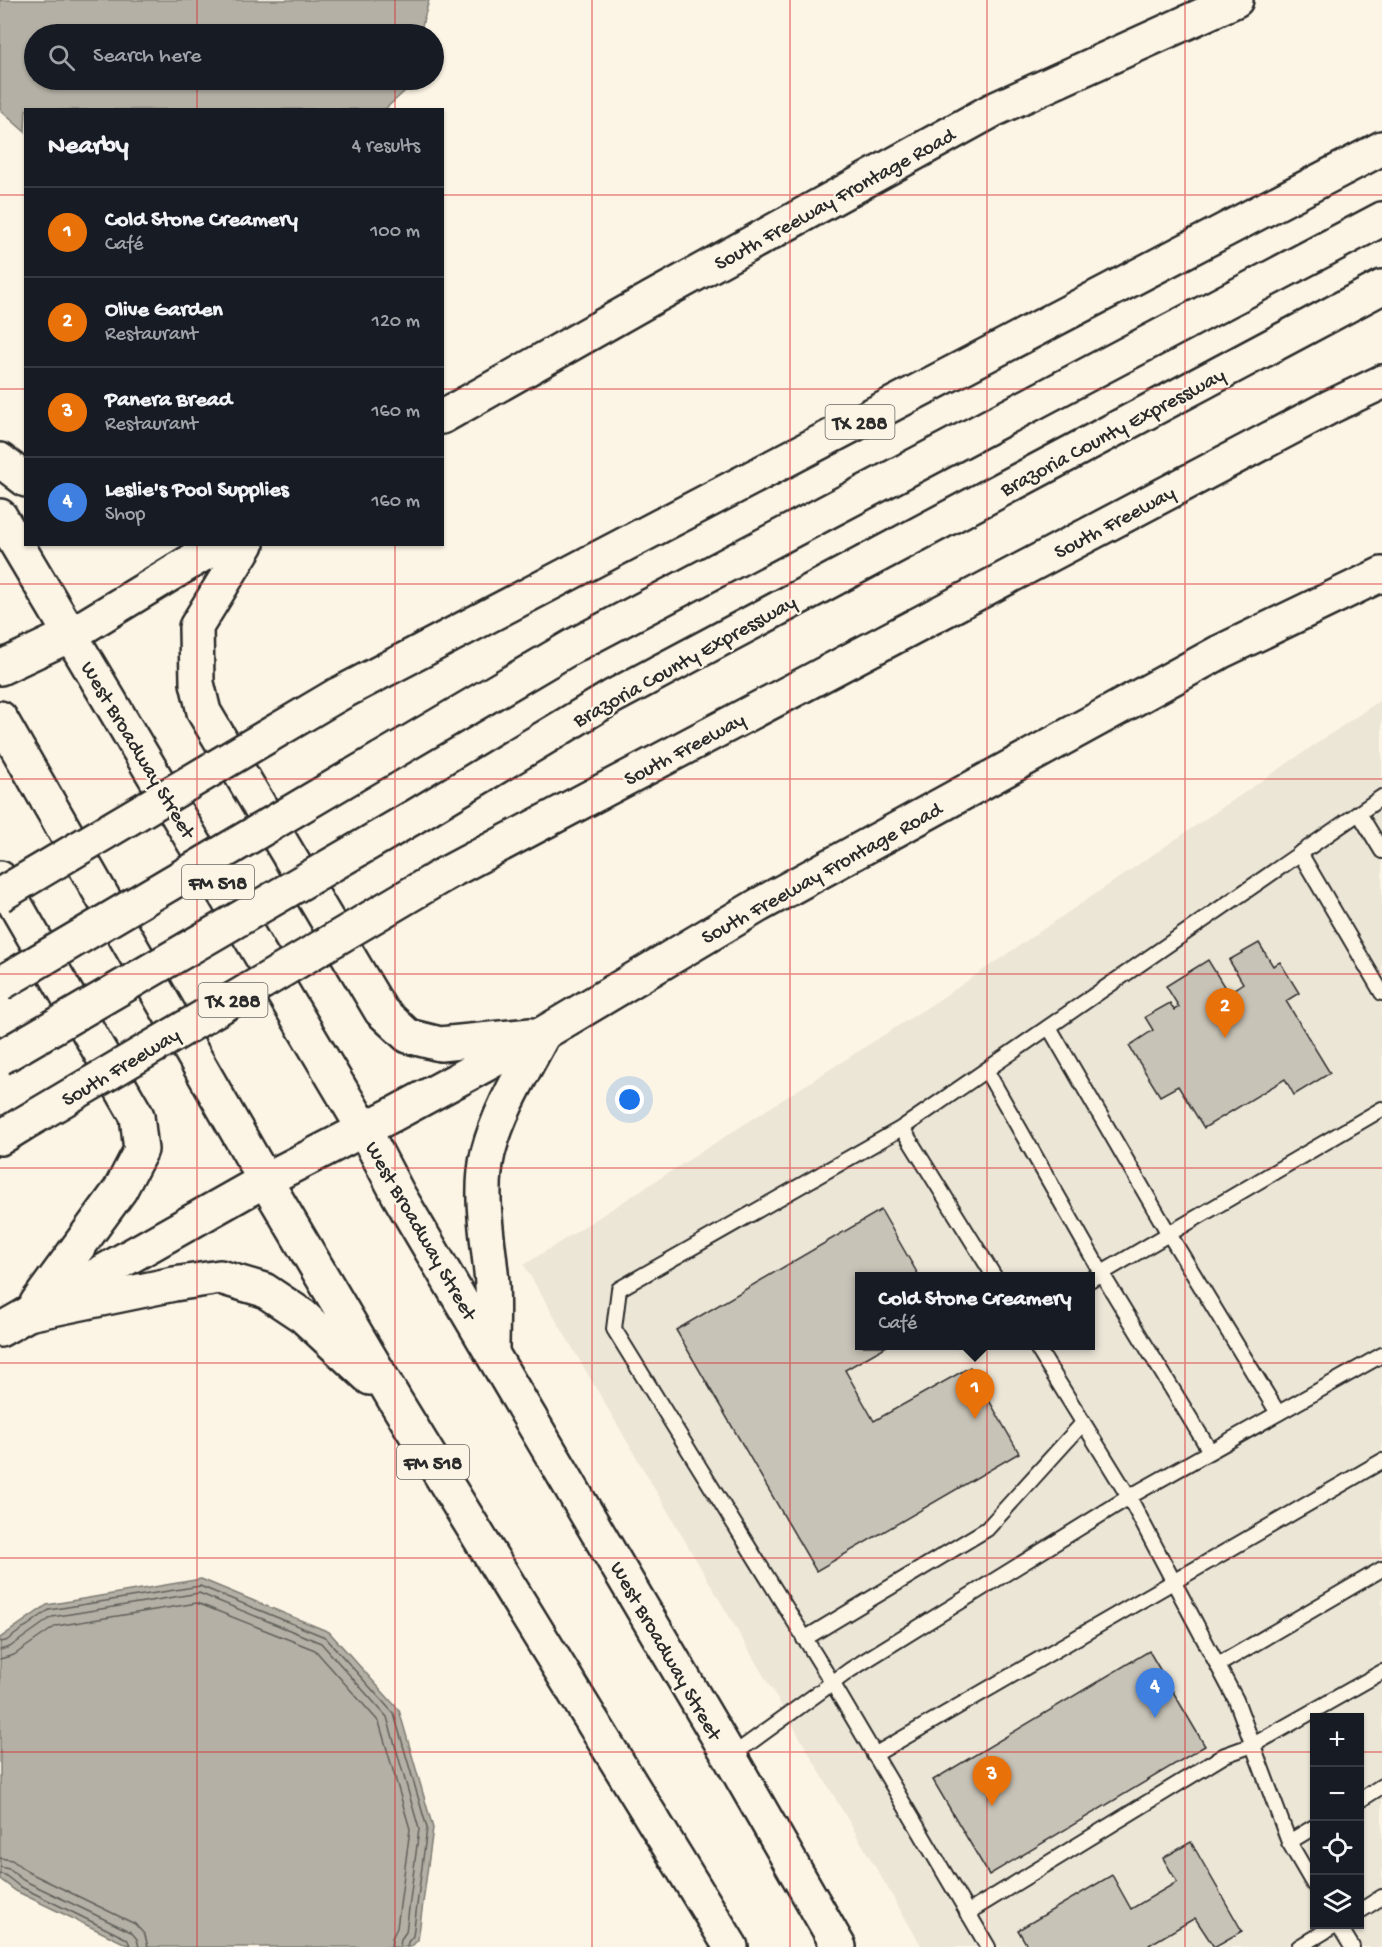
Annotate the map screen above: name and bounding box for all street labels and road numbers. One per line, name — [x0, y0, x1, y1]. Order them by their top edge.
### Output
street label: South Freeway Frontage Road — [711, 124, 962, 278]
street label: Brazoria County Expressway — [996, 364, 1230, 505]
road number: TX 288 — [826, 405, 894, 439]
street label: South Freeway — [1051, 482, 1180, 566]
street label: Brazoria County Expressway — [569, 591, 802, 735]
street label: West Broadway Street — [73, 658, 200, 846]
street label: South Freeway — [621, 709, 750, 793]
street label: South Freeway Frontage Road — [698, 798, 949, 952]
road number: FM 518 — [182, 865, 254, 899]
road number: TX 288 — [198, 983, 268, 1017]
street label: South Freeway — [58, 1024, 185, 1114]
street label: West Broadway Street — [358, 1138, 482, 1328]
road number: FM 518 — [397, 1445, 469, 1479]
street label: West Broadway Street — [603, 1558, 727, 1748]

